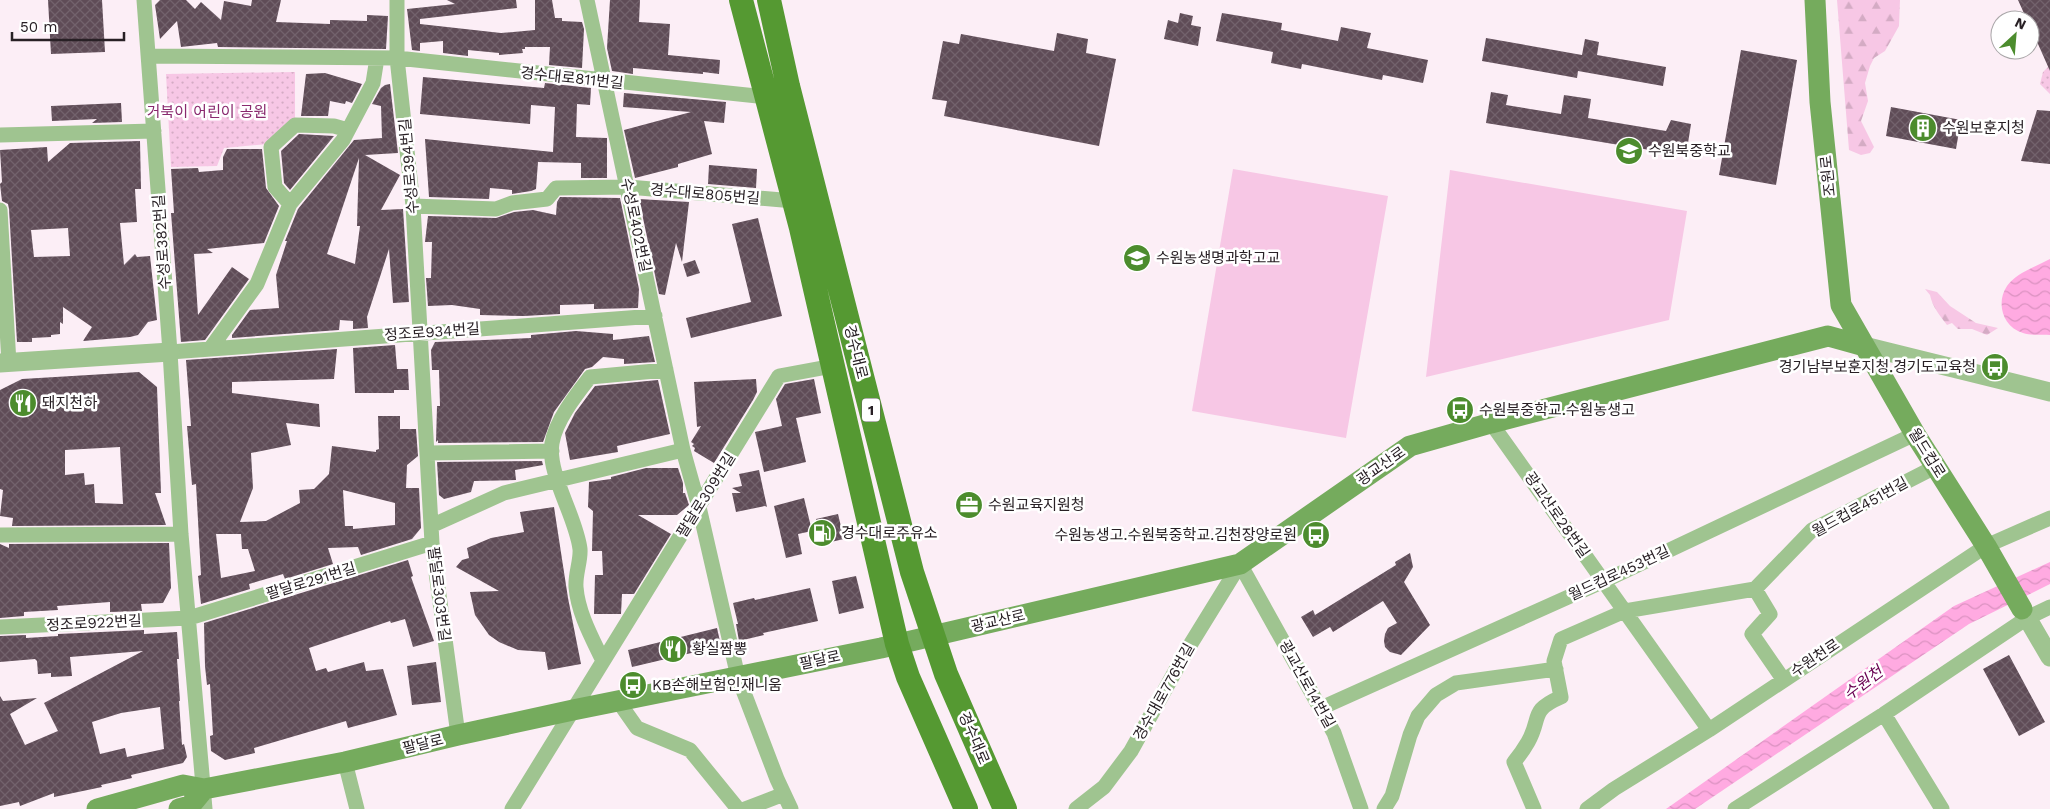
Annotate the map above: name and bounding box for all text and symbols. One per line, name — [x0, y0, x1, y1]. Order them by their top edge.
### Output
scale bar — [12, 10, 125, 42]
north arrow — [1990, 10, 2040, 60]
text: N — [2013, 14, 2029, 33]
text: 50 m — [20, 18, 57, 36]
street label: 경수대로811번길 — [519, 64, 625, 92]
park label: 거북이 어린이 공원 — [147, 103, 267, 121]
building icon: 수원보훈지청 — [1908, 113, 1938, 143]
street label: 수성로394번길 — [396, 117, 422, 215]
place label: 수원보훈지청 — [1942, 119, 2025, 137]
school or university icon: 수원북중학교 — [1614, 136, 1644, 166]
place label: 수원북중학교 — [1648, 142, 1731, 160]
street label: 조원로 — [1817, 154, 1839, 198]
street label: 수성로402번길 — [617, 176, 655, 274]
street label: 경수대로805번길 — [649, 180, 761, 208]
street label: 수성로382번길 — [150, 194, 174, 290]
school or university icon: 수원농생명과학고교 — [1122, 243, 1152, 273]
place label: 수원농생명과학고교 — [1156, 249, 1280, 267]
street label: 정조로934번길 — [384, 320, 480, 344]
street label: 경수대로 — [841, 323, 871, 381]
bus stop icon: 경기남부보훈지청.경기도교육청 — [1980, 352, 2010, 382]
place label: 경기남부보훈지청.경기도교육청 — [1779, 358, 1976, 376]
restaurant icon: 돼지천하 — [8, 388, 38, 418]
place label: 돼지천하 — [42, 394, 97, 412]
bus stop icon: 수원북중학교.수원농생고 — [1445, 395, 1475, 425]
road number: 1 — [862, 398, 880, 422]
place label: 수원북중학교.수원농생고 — [1479, 401, 1635, 419]
street label: 월드컵로 — [1905, 425, 1949, 481]
street label: 광교산로 — [1353, 443, 1409, 489]
street label: 팔달로309번길 — [673, 449, 739, 541]
street label: 광교산로28번길 — [1521, 469, 1593, 561]
street label: 월드컵로451번길 — [1809, 473, 1911, 541]
office icon: 수원교육지원청 — [954, 490, 984, 520]
place label: 수원교육지원청 — [988, 496, 1085, 514]
fuel station icon: 경수대로주유소 — [807, 518, 837, 548]
bus stop icon: 수원농생고.수원북중학교.김천장양로원 — [1301, 520, 1331, 550]
place label: 경수대로주유소 — [841, 524, 938, 542]
place label: 수원농생고.수원북중학교.김천장양로원 — [1054, 526, 1297, 544]
street label: 월드컵로453번길 — [1566, 542, 1672, 604]
street label: 팔달로303번길 — [424, 545, 454, 643]
street label: 팔달로291번길 — [264, 559, 358, 603]
street label: 광교산로 — [969, 606, 1027, 636]
street label: 정조로922번길 — [46, 612, 142, 634]
restaurant icon: 황실짬뽕 — [658, 634, 688, 664]
street label: 수원천로 — [1787, 635, 1843, 681]
street label: 광교산로14번길 — [1275, 637, 1339, 731]
place label: 황실짬뽕 — [692, 640, 747, 658]
street label: 경수대로776번길 — [1130, 640, 1198, 744]
street label: 팔달로 — [798, 647, 842, 673]
water label: 수원천 — [1840, 661, 1888, 704]
bus stop icon: KB손해보험인재니움 — [618, 670, 648, 700]
place label: KB손해보험인재니움 — [652, 676, 782, 694]
street label: 경수대로 — [955, 709, 993, 767]
street label: 팔달로 — [401, 730, 445, 758]

